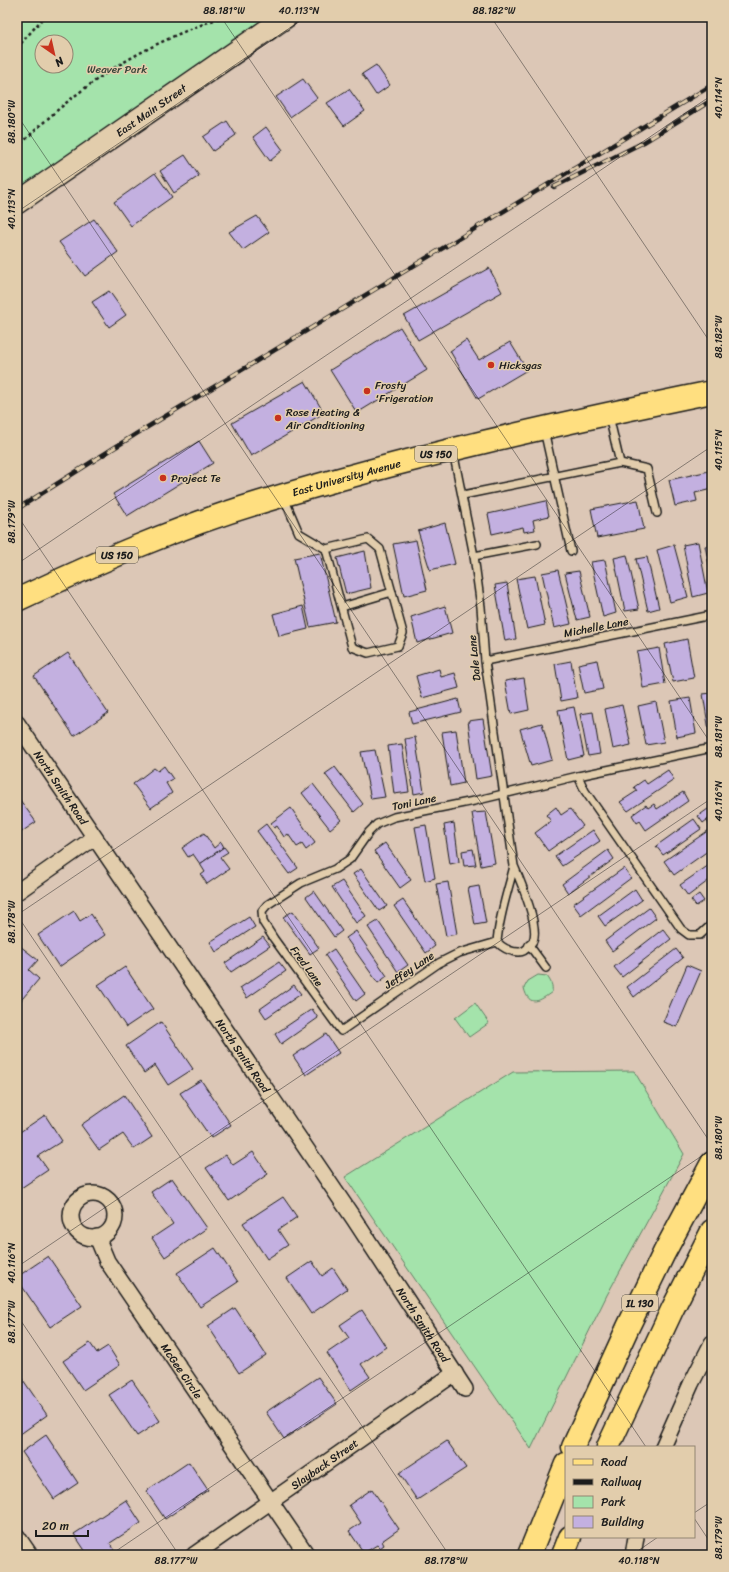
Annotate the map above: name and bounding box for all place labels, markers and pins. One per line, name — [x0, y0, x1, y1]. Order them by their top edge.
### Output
place label: Hicksgas — [499, 356, 543, 375]
marker: Hicksgas — [486, 360, 496, 370]
place label: Frosty 'Frigeration — [375, 376, 433, 408]
marker: Frosty 'Frigeration — [362, 386, 372, 396]
place label: Rose Heating & Air Conditioning — [285, 403, 365, 435]
marker: Rose Heating & Air Conditioning — [273, 413, 283, 423]
place label: Project Te — [171, 469, 221, 488]
marker: Project Te — [158, 473, 168, 483]

